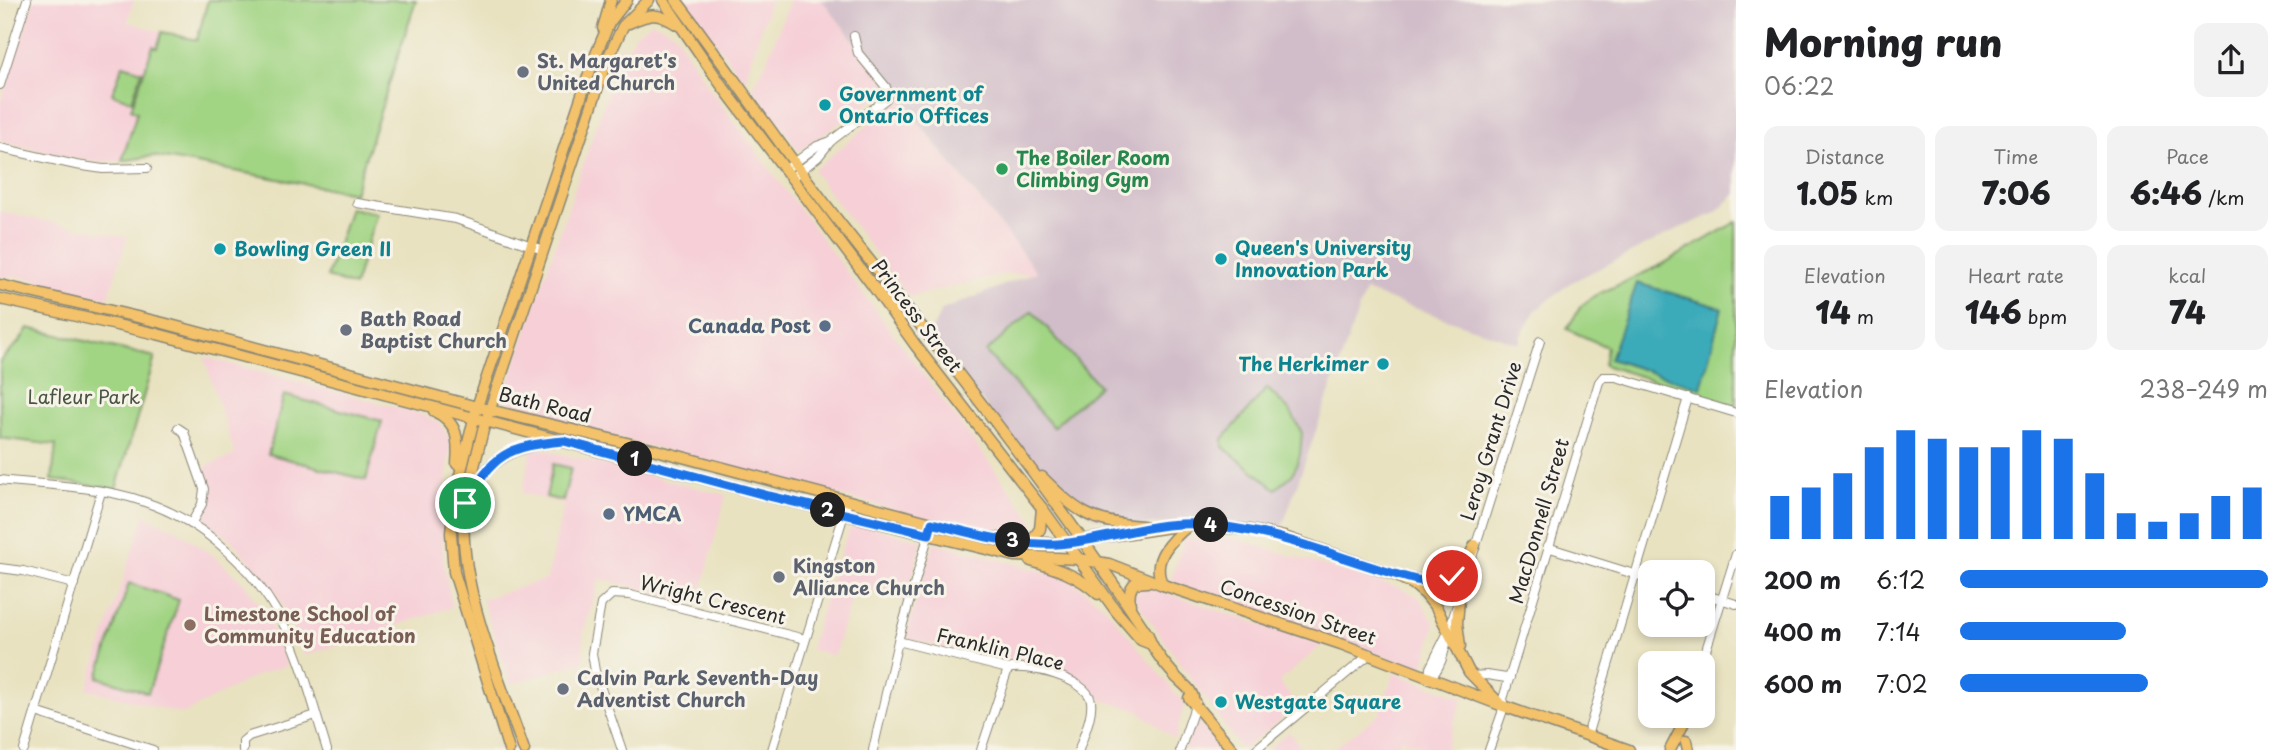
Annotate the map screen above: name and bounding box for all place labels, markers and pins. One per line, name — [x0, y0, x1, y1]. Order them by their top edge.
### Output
place label: St. Margaret's United Church — [537, 46, 677, 96]
marker: St. Margaret's United Church — [515, 64, 531, 80]
place label: Government of Ontario Offices — [839, 79, 989, 129]
marker: Government of Ontario Offices — [817, 97, 833, 113]
place label: The Boiler Room Climbing Gym — [1016, 143, 1170, 193]
marker: The Boiler Room Climbing Gym — [994, 161, 1010, 177]
place label: Queen's University Innovation Park — [1235, 233, 1411, 283]
place label: Bowling Green II — [234, 234, 391, 262]
marker: Bowling Green II — [212, 241, 228, 257]
marker: Queen's University Innovation Park — [1213, 251, 1229, 267]
place label: Bath Road Baptist Church — [360, 304, 507, 354]
place label: Canada Post — [688, 311, 811, 339]
marker: Canada Post — [817, 318, 833, 334]
marker: Bath Road Baptist Church — [338, 322, 354, 338]
place label: The Herkimer — [1239, 349, 1369, 377]
marker: The Herkimer — [1375, 356, 1391, 372]
pin: 1 — [618, 442, 652, 476]
pin — [435, 473, 495, 533]
pin: 2 — [810, 492, 846, 528]
place label: YMCA — [623, 499, 681, 527]
marker: YMCA — [601, 506, 617, 522]
pin: 4 — [1194, 508, 1228, 542]
pin: 3 — [996, 522, 1030, 558]
pin — [1422, 546, 1482, 606]
place label: Kingston Alliance Church — [792, 551, 945, 601]
marker: Kingston Alliance Church — [771, 569, 787, 585]
place label: Limestone School of Community Education — [204, 599, 416, 649]
marker: Limestone School of Community Education — [182, 617, 198, 633]
place label: Calvin Park Seventh-Day Adventist Church — [577, 663, 818, 713]
marker: Calvin Park Seventh-Day Adventist Church — [555, 681, 571, 697]
place label: Westgate Square — [1235, 687, 1401, 715]
marker: Westgate Square — [1213, 694, 1229, 710]

